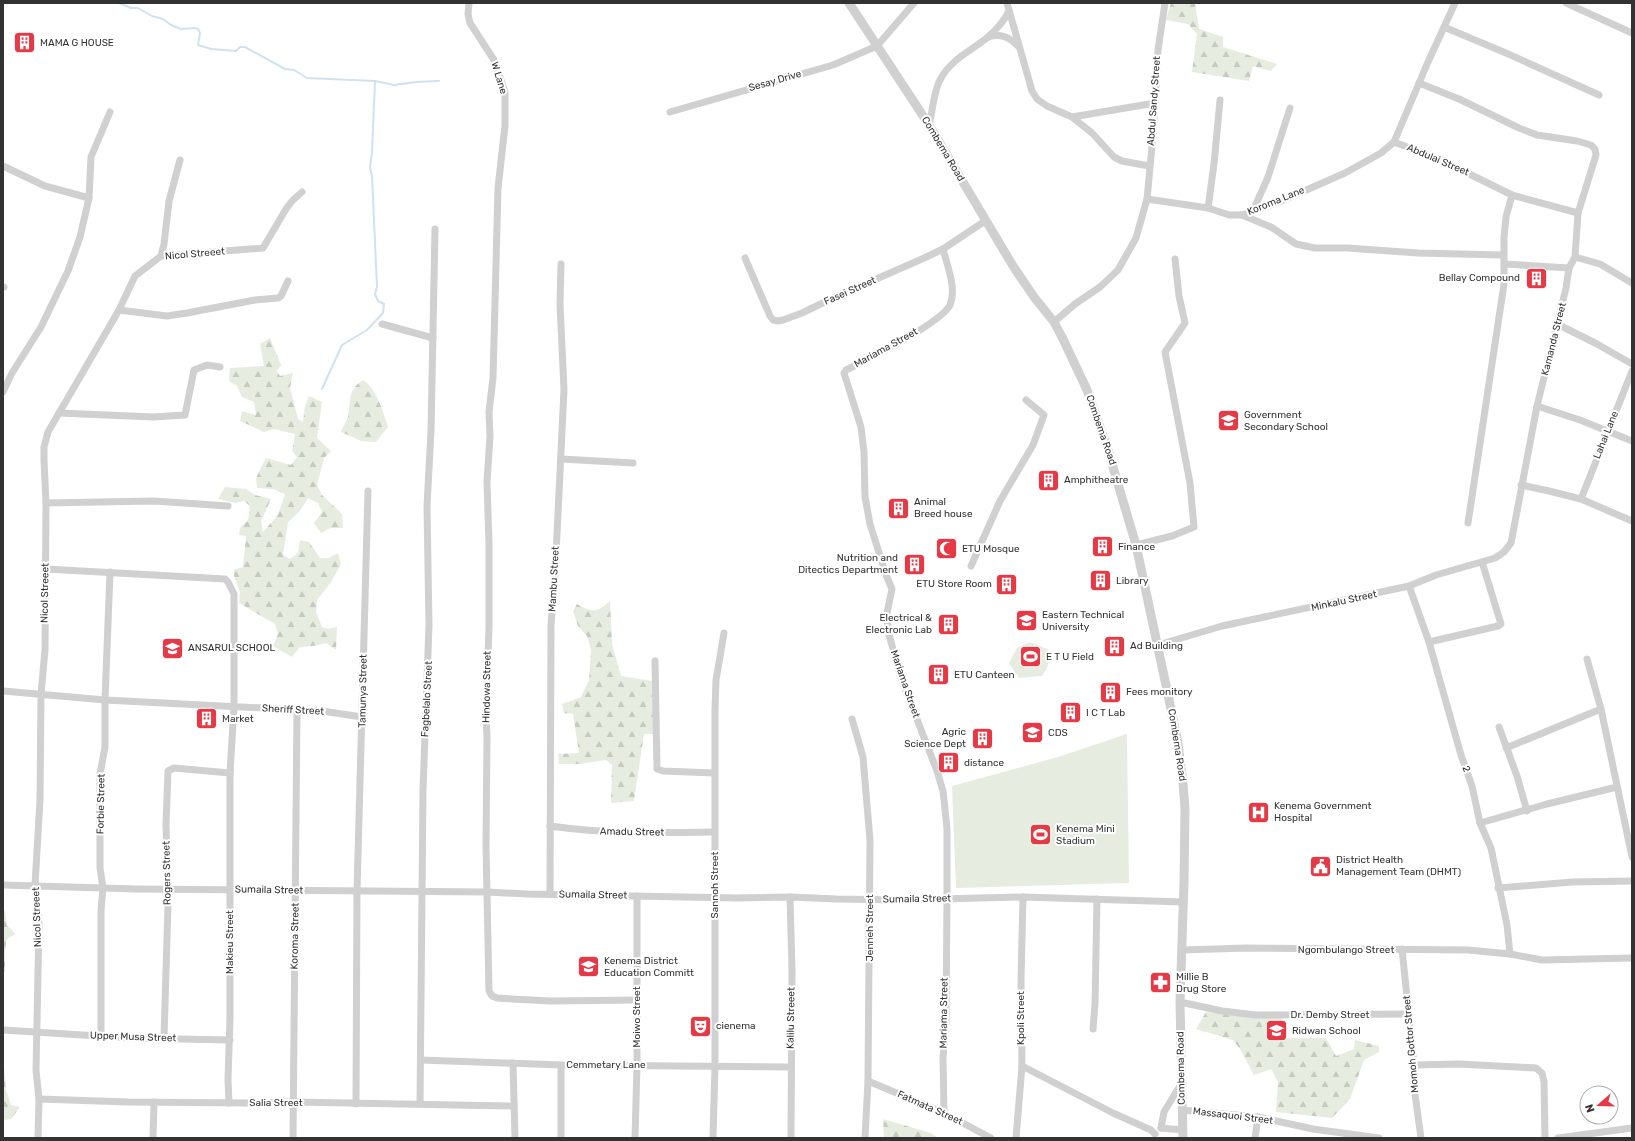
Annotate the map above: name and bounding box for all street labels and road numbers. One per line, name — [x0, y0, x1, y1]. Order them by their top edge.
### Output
street label: Abdul Sandy Street — [1145, 56, 1163, 146]
street label: W Lane — [488, 60, 510, 96]
street label: Sesay Drive — [747, 68, 803, 94]
street label: Combema Road — [919, 114, 967, 184]
street label: Abdulai Street — [1405, 142, 1471, 179]
street label: Koroma Lane — [1246, 184, 1307, 218]
street label: Nicol Streeet — [165, 245, 226, 263]
street label: Fasei Street — [822, 274, 878, 308]
street label: Kamanda Street — [1539, 301, 1569, 377]
street label: Mariama Street — [852, 326, 920, 370]
street label: Combema Road — [1083, 393, 1119, 467]
street label: Lahai Lane — [1591, 409, 1621, 461]
street label: Mambu Street — [546, 546, 562, 612]
street label: Nicol Streeet — [38, 563, 52, 623]
street label: Minkalu Street — [1310, 588, 1378, 614]
street label: Mariama Street — [888, 648, 922, 720]
street label: Hindowa Street — [480, 651, 494, 723]
street label: Tamunya Street — [356, 654, 370, 728]
street label: Fagbelalo Street — [419, 661, 435, 737]
street label: Sheriff Street — [262, 702, 324, 718]
street label: Combema Road — [1165, 708, 1189, 782]
street label: 2 — [1459, 764, 1473, 774]
street label: Forbie Street — [94, 774, 108, 834]
street label: Amadu Street — [600, 825, 664, 839]
street label: Rogers Street — [160, 841, 174, 905]
street label: Sannoh Street — [709, 851, 721, 919]
street label: Sumaila Street — [235, 883, 303, 897]
street label: Nicol Streeet — [30, 887, 44, 947]
street label: Sumaila Street — [559, 888, 627, 902]
street label: Sumaila Street — [883, 892, 951, 906]
street label: Jenneh Street — [864, 894, 876, 962]
street label: Koroma Street — [288, 902, 302, 969]
street label: Makieu Street — [224, 910, 236, 974]
street label: Ngombulango Street — [1298, 944, 1394, 956]
street label: Mariama Street — [937, 977, 951, 1049]
street label: Moiwo Street — [631, 986, 643, 1048]
street label: Kalilu Streeet — [784, 987, 798, 1049]
street label: Kpoli Street — [1015, 991, 1027, 1045]
street label: Momoh Gottor Street — [1401, 995, 1421, 1093]
street label: Dr. Demby Street — [1291, 1009, 1370, 1021]
street label: Upper Musa Street — [90, 1029, 177, 1045]
street label: Combema Road — [1174, 1031, 1188, 1105]
street label: Cemmetary Lane — [566, 1059, 646, 1071]
street label: Fatmata Street — [896, 1088, 965, 1128]
street label: Salia Street — [249, 1097, 303, 1109]
street label: Massaquoi Street — [1192, 1105, 1274, 1127]

